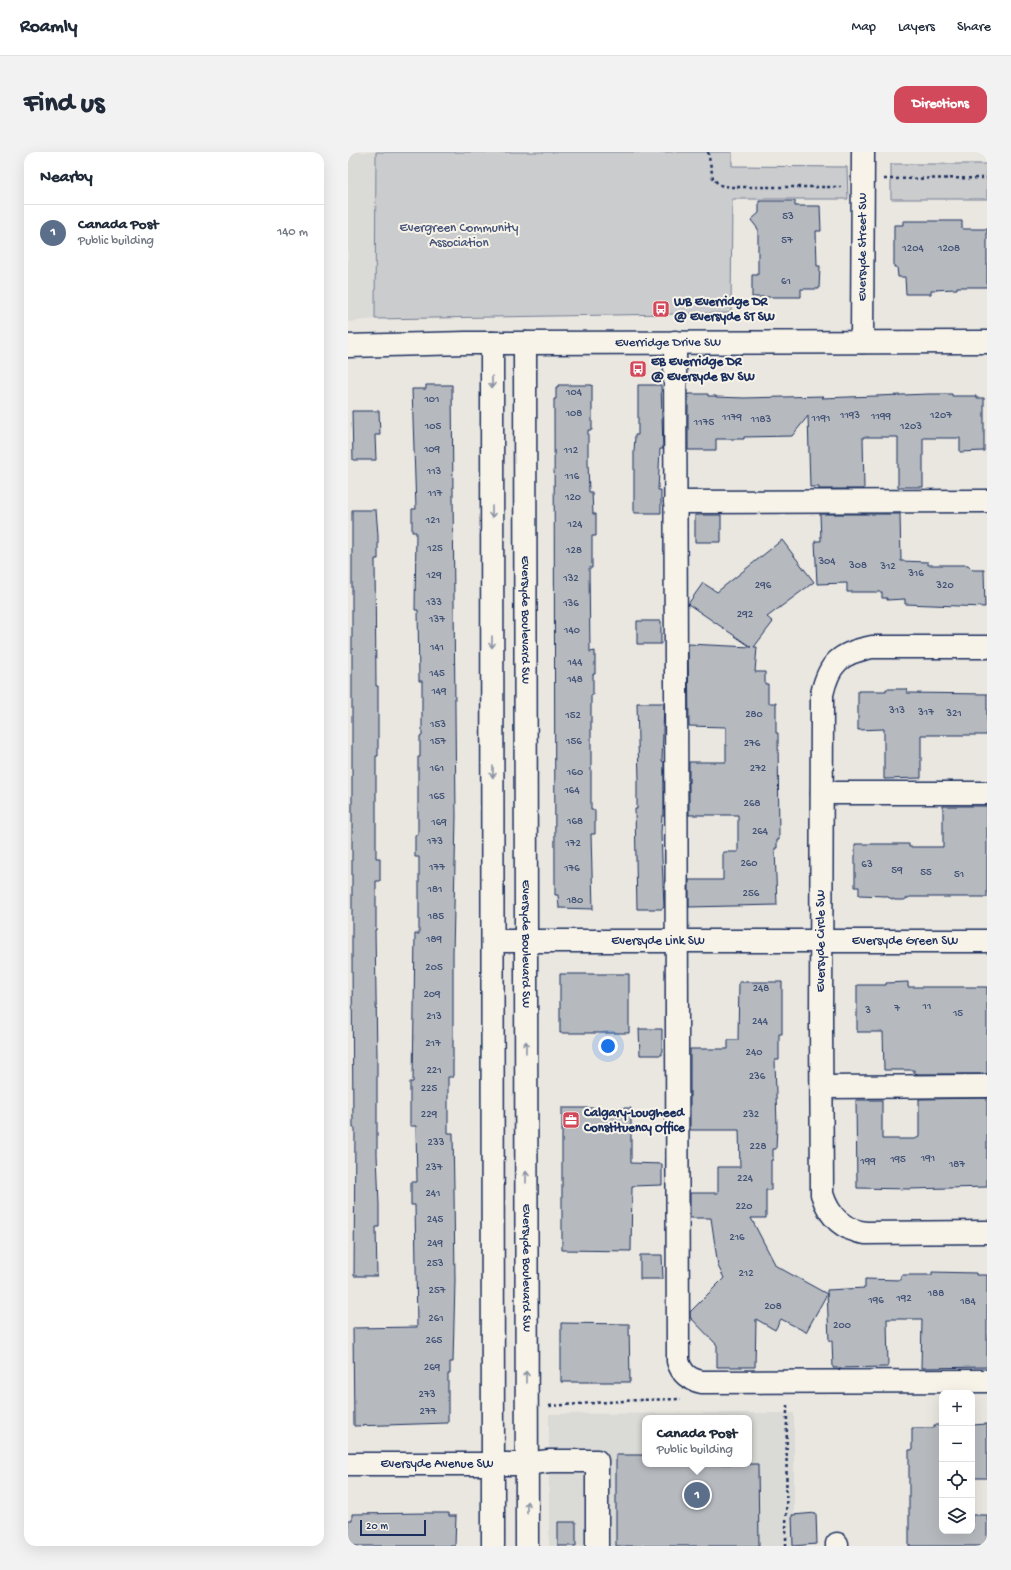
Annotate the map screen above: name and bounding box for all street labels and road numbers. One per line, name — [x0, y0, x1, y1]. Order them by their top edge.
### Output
street label: Eversyde Street SW — [855, 193, 870, 301]
street label: Everridge Drive SW — [615, 335, 721, 350]
street label: Eversyde Boulevard SW — [518, 556, 533, 684]
street label: Eversyde Boulevard SW — [518, 880, 534, 1008]
street label: Eversyde Circle SW — [814, 890, 829, 992]
street label: Eversyde Link SW — [611, 934, 705, 949]
street label: Eversyde Green SW — [852, 934, 958, 949]
street label: Eversyde Boulevard SW — [519, 1204, 534, 1332]
street label: Eversyde Avenue SW — [380, 1457, 494, 1472]

